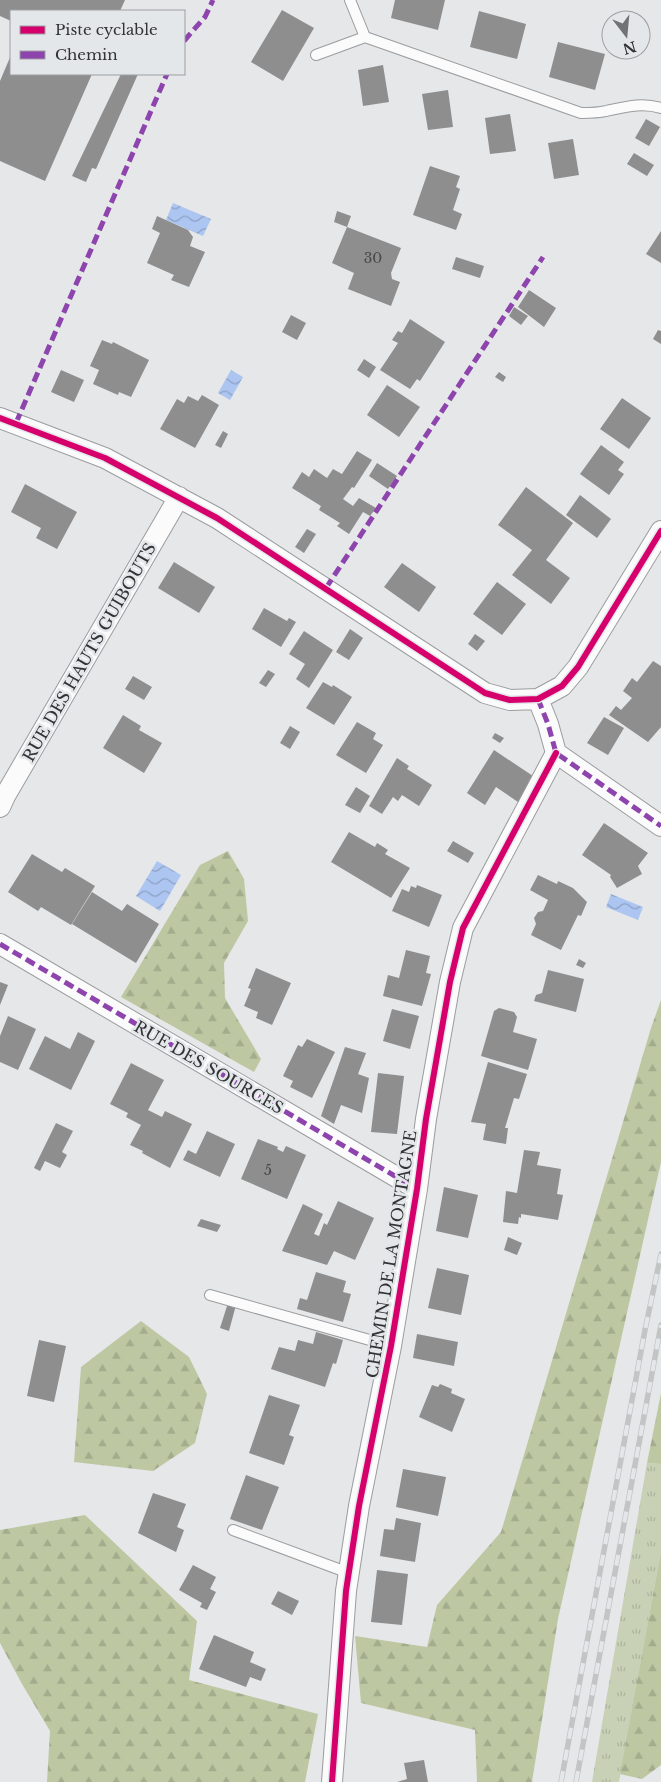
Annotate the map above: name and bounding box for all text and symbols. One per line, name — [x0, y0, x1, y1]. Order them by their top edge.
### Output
legend — [10, 10, 185, 75]
north arrow — [601, 10, 651, 60]
text: Piste cyclable — [55, 20, 158, 39]
text: N — [621, 37, 638, 58]
text: Chemin — [55, 45, 118, 64]
house number: 30 — [364, 249, 382, 267]
street label: RUE DES HAUTS GUIBOUTS — [18, 539, 160, 765]
street label: RUE DES SOURCES — [131, 1016, 287, 1118]
street label: CHEMIN DE LA MONTAGNE — [362, 1129, 420, 1379]
house number: 5 — [264, 1161, 272, 1179]

